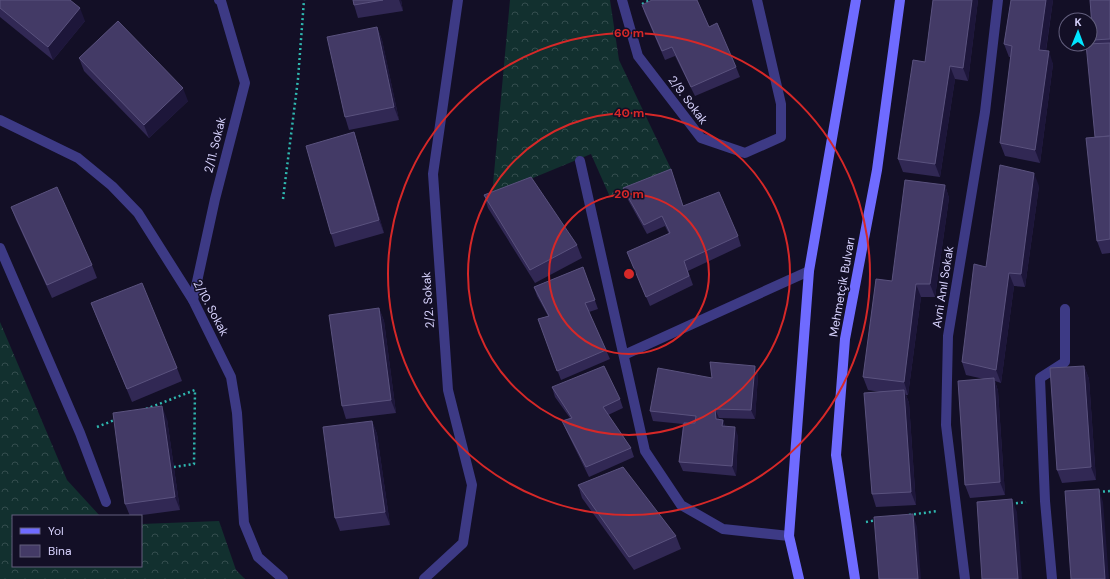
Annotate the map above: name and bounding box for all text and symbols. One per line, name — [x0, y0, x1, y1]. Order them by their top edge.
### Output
north arrow — [1058, 12, 1098, 52]
text: K — [1074, 15, 1082, 29]
text: 60 m — [614, 25, 644, 41]
street label: 2/9. Sokak — [665, 73, 711, 127]
text: 40 m — [614, 105, 644, 121]
street label: 2/11. Sokak — [200, 115, 230, 175]
text: 20 m — [614, 186, 644, 202]
street label: Mehmetçik Bulvarı — [825, 236, 859, 338]
street label: Avni Anıl Sokak — [929, 245, 957, 329]
centre of rings — [622, 267, 636, 281]
street label: 2/2. Sokak — [418, 271, 438, 329]
street label: 2/10. Sokak — [190, 277, 232, 339]
legend — [12, 515, 142, 567]
text: Yol — [48, 523, 64, 539]
text: Bina — [48, 543, 72, 559]

